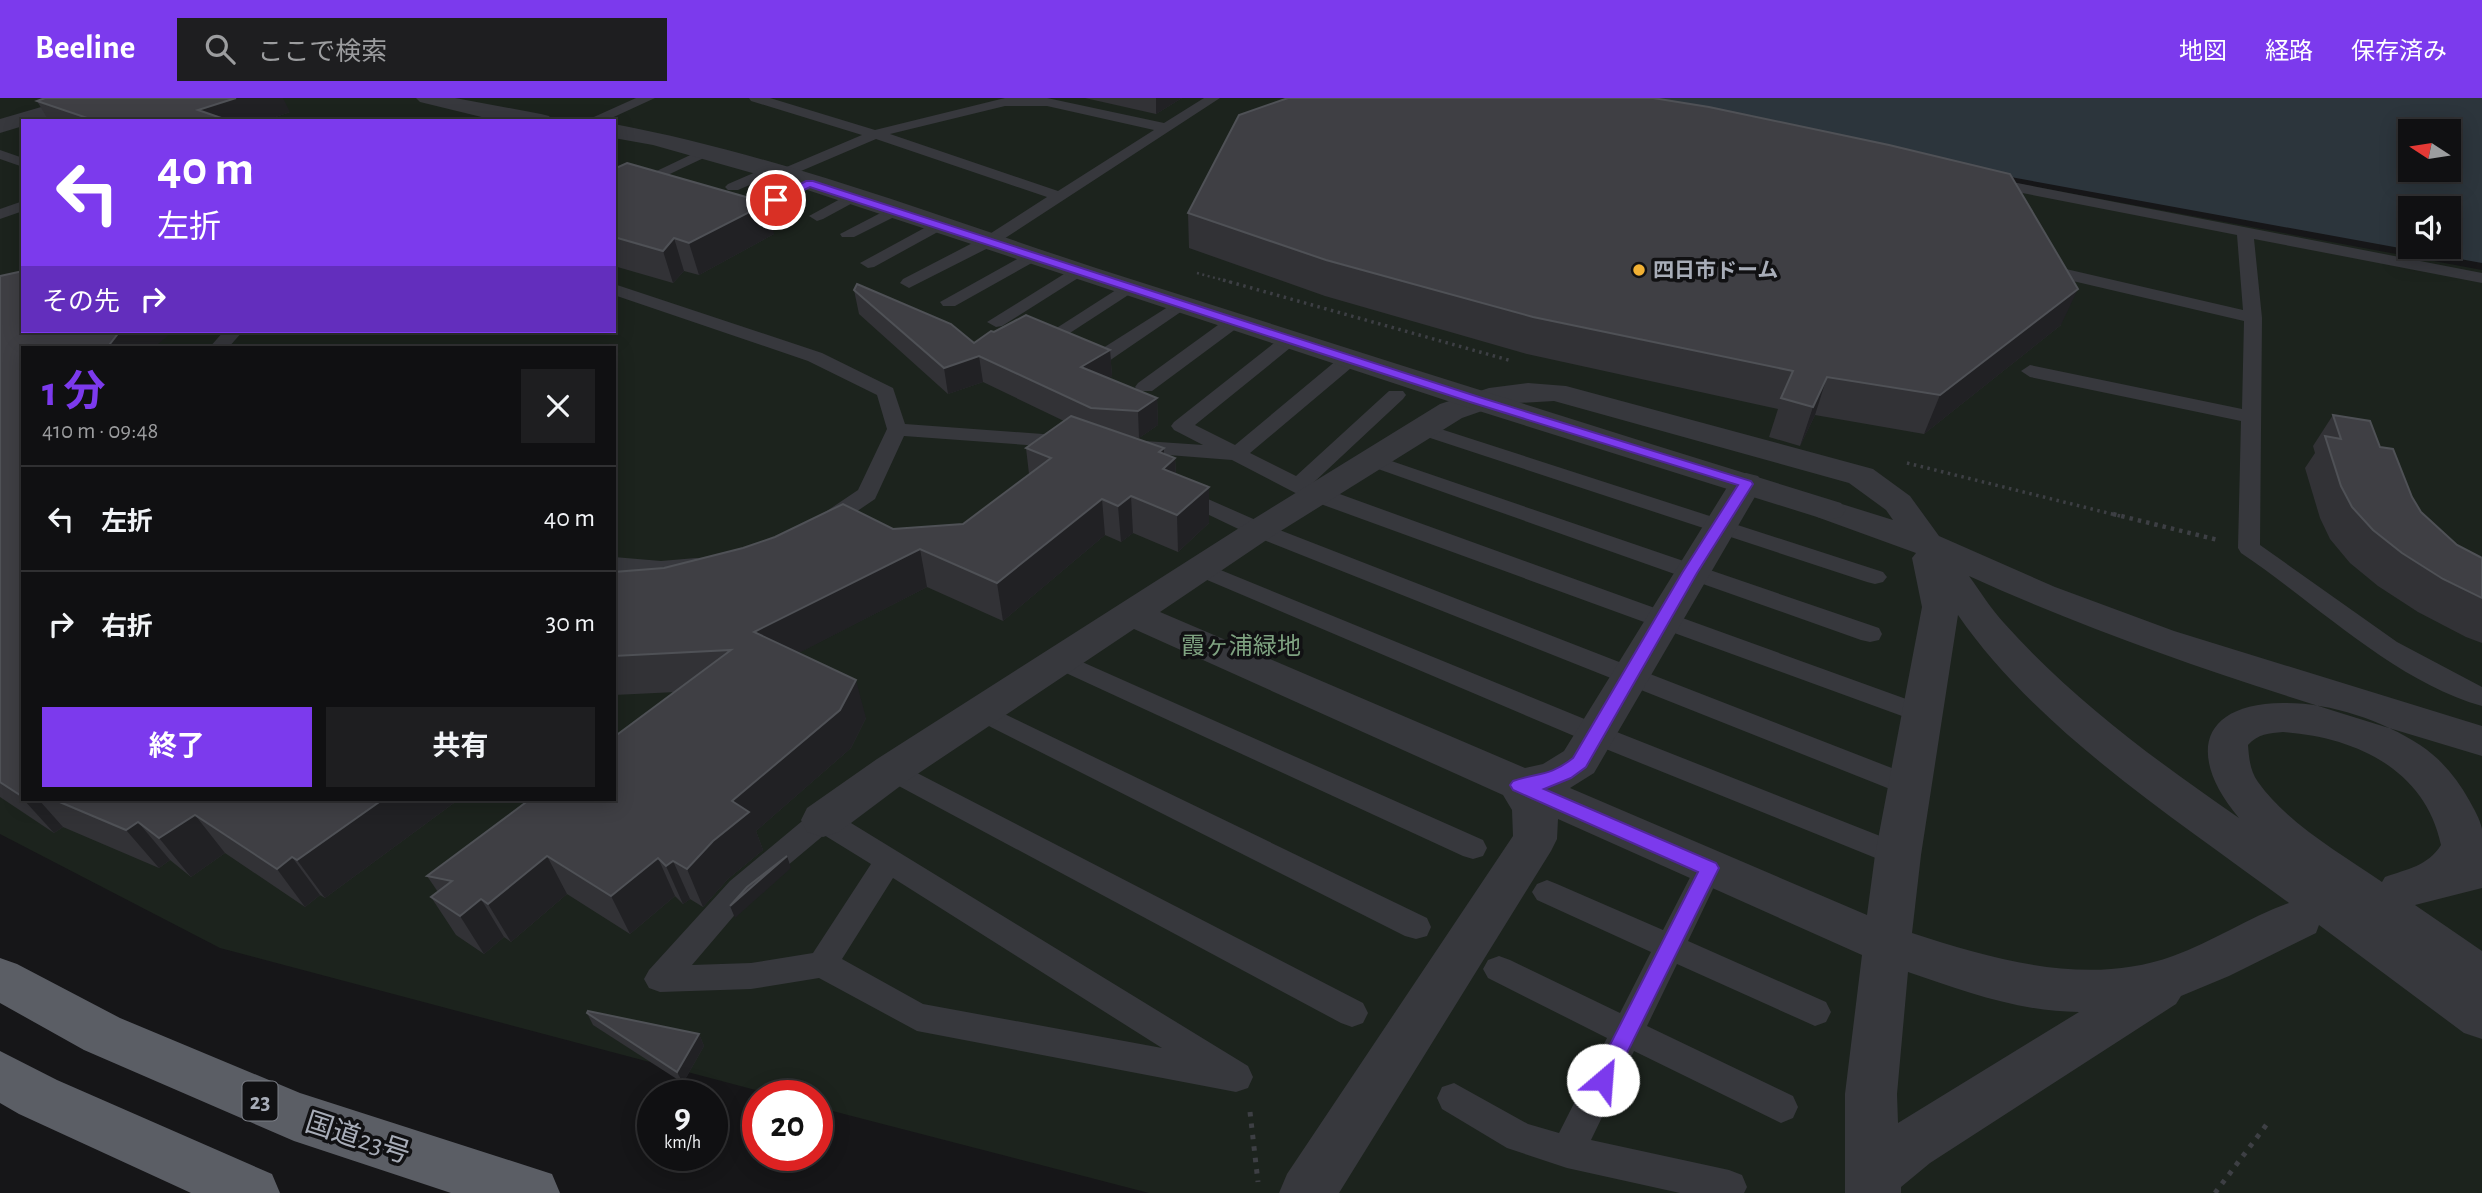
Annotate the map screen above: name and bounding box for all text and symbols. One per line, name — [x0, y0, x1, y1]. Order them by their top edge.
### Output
search box — [177, 18, 667, 81]
icon: search — [201, 30, 239, 68]
text: Beeline — [35, 32, 135, 65]
text: ここで検索 — [257, 39, 387, 65]
text: 地図 — [2179, 40, 2227, 64]
text: 経路 — [2265, 40, 2313, 64]
text: 保存済み — [2351, 40, 2447, 64]
north arrow — [2398, 119, 2460, 182]
map controls — [2398, 119, 2461, 259]
text: 40 m — [157, 145, 254, 194]
icon: left — [42, 147, 133, 238]
pin — [746, 170, 806, 230]
icon: arrive — [757, 181, 795, 219]
button: sound — [2398, 196, 2461, 259]
text: 左折 — [157, 211, 221, 243]
place label: 四日市ドーム — [1653, 259, 1778, 281]
marker: 四日市ドーム — [1631, 262, 1647, 278]
icon: right — [134, 280, 172, 318]
text: その先 — [42, 289, 120, 315]
button: close — [521, 369, 595, 443]
text: 1 分 — [42, 371, 105, 413]
text: 410 m · 09:48 — [42, 420, 158, 443]
icon: left — [42, 500, 80, 538]
text: 40 m — [544, 505, 595, 531]
text: 左折 — [101, 509, 153, 535]
icon: right — [42, 605, 80, 643]
text: 30 m — [545, 610, 595, 636]
text: 右折 — [101, 614, 153, 640]
park label: 霞ヶ浦緑地 — [1181, 633, 1301, 659]
button: 終了 — [42, 707, 312, 787]
button: 共有 — [326, 707, 595, 787]
position arrow — [1566, 1043, 1640, 1117]
speed limit sign: 20 — [742, 1080, 833, 1171]
road number: 23 — [243, 1082, 278, 1120]
text: 9 — [674, 1099, 691, 1134]
street label: 国道23号 — [302, 1107, 414, 1169]
text: km/h — [664, 1134, 701, 1152]

